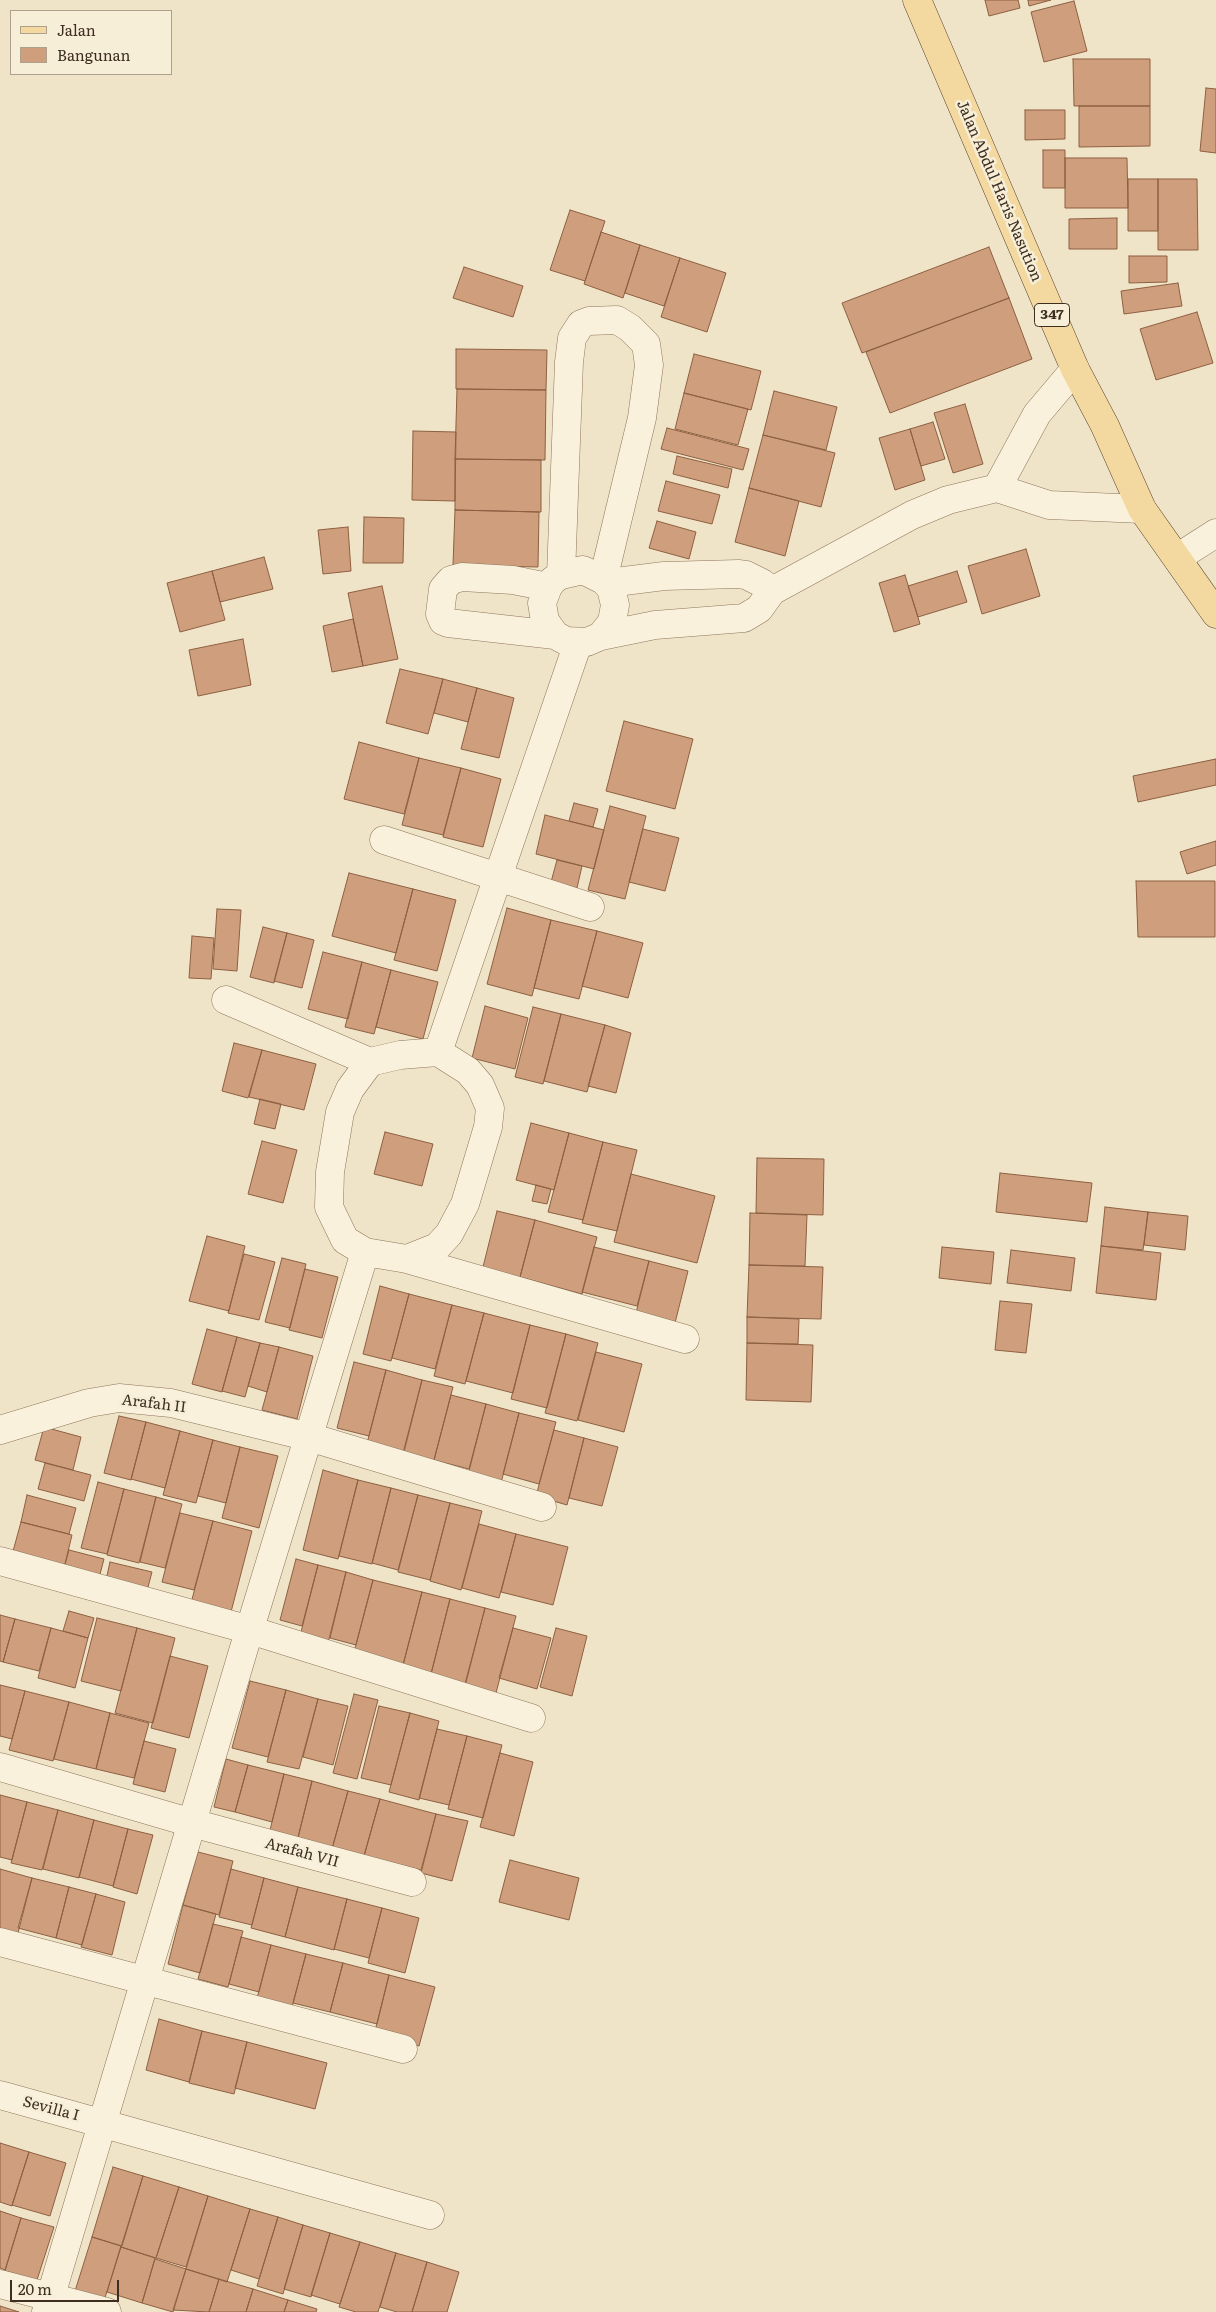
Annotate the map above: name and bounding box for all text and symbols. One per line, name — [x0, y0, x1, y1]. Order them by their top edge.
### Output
legend — [10, 10, 172, 75]
text: Jalan — [57, 18, 96, 41]
text: Bangunan — [57, 43, 130, 66]
street label: Jalan Abdul Haris Nasution — [953, 97, 1045, 285]
road number: 347 — [1034, 304, 1070, 326]
street label: Arafah II — [121, 1391, 187, 1417]
street label: Arafah VII — [263, 1834, 341, 1872]
street label: Sevilla I — [21, 2093, 81, 2125]
scale bar — [12, 2270, 121, 2302]
text: 20 m — [18, 2277, 52, 2300]

